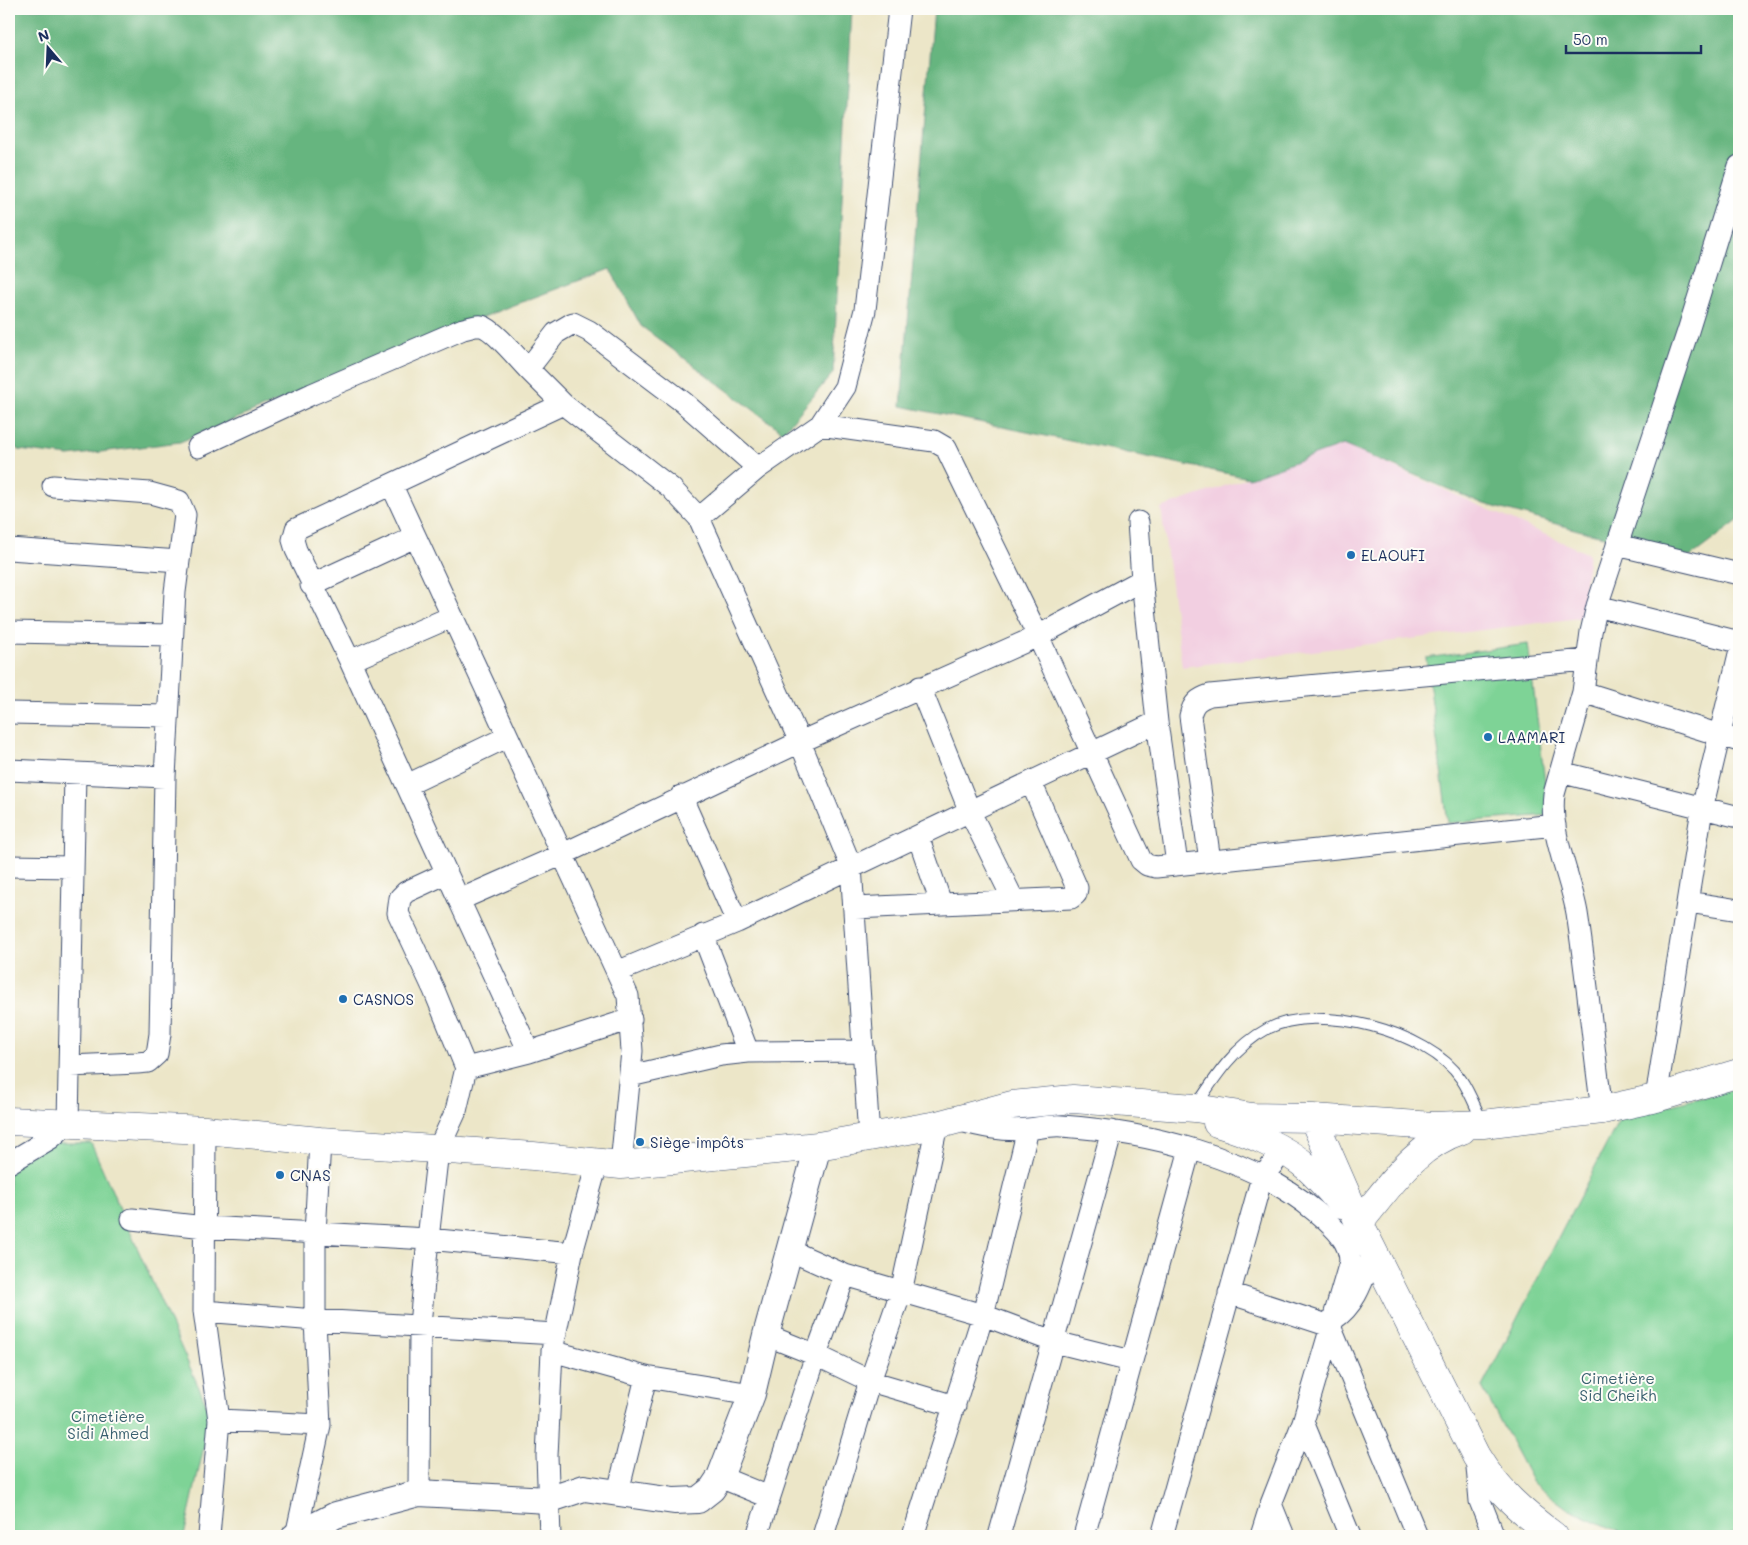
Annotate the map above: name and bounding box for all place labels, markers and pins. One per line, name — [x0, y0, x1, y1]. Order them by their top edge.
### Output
place label: ELAOUFI — [1361, 545, 1425, 565]
marker: ELAOUFI — [1345, 549, 1357, 561]
place label: LAAMARI — [1498, 727, 1566, 747]
marker: LAAMARI — [1482, 731, 1494, 743]
place label: CASNOS — [353, 989, 414, 1009]
marker: CASNOS — [337, 993, 349, 1005]
place label: Siège impôts — [650, 1132, 744, 1152]
marker: Siège impôts — [634, 1136, 646, 1148]
place label: CNAS — [290, 1165, 331, 1185]
marker: CNAS — [274, 1169, 286, 1181]

